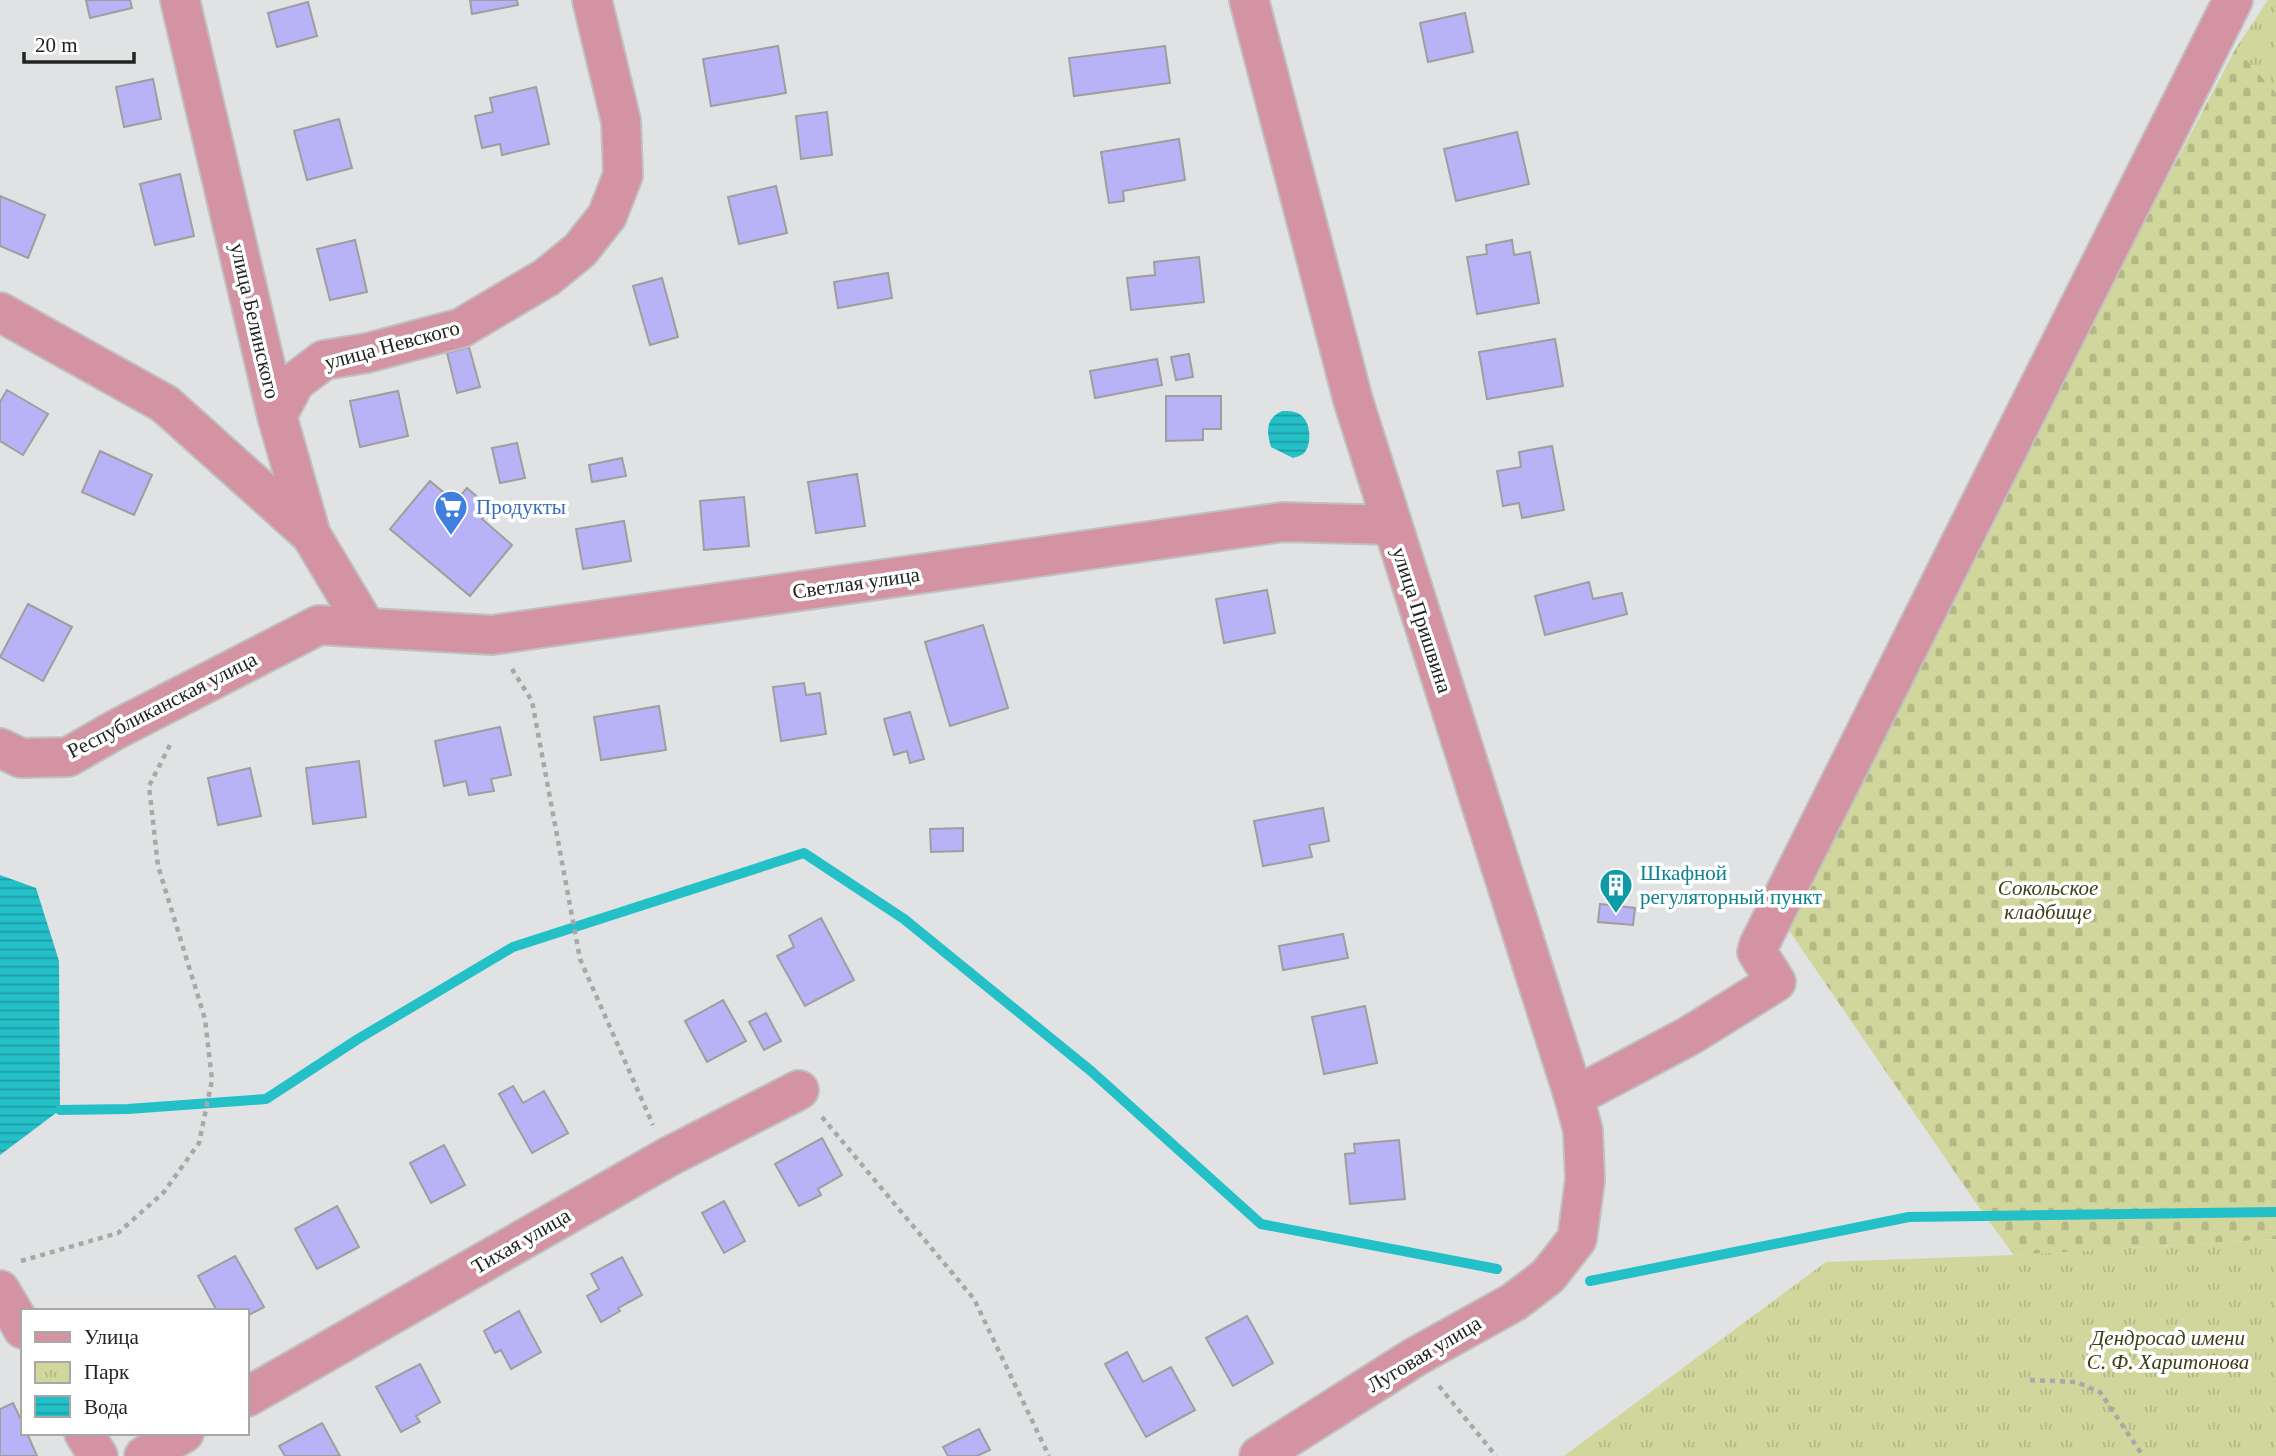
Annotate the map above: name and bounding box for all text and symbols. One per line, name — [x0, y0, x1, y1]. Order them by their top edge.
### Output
scale bar — [24, 21, 135, 65]
text: 20 m — [35, 33, 78, 57]
street label: улица Белинского — [225, 241, 285, 401]
street label: улица Невского — [322, 315, 462, 375]
supermarket icon: Продукты — [432, 488, 470, 537]
place label: Продукты — [476, 495, 566, 519]
street label: улица Пришвина — [1387, 544, 1457, 697]
street label: Светлая улица — [791, 562, 922, 604]
street label: Республиканская улица — [63, 646, 261, 763]
place label: Шкафной регуляторный пункт — [1640, 861, 1822, 909]
building icon: Шкафной регуляторный пункт — [1597, 866, 1635, 915]
park label: Сокольское кладбище — [1998, 876, 2098, 924]
street label: Тихая улица — [467, 1203, 575, 1279]
legend — [21, 1309, 248, 1435]
street label: Луговая улица — [1363, 1310, 1486, 1397]
text: Улица — [84, 1325, 139, 1349]
park label: Дендросад имени С. Ф. Харитонова — [2087, 1326, 2249, 1374]
text: Парк — [84, 1360, 130, 1384]
text: Вода — [84, 1395, 129, 1419]

